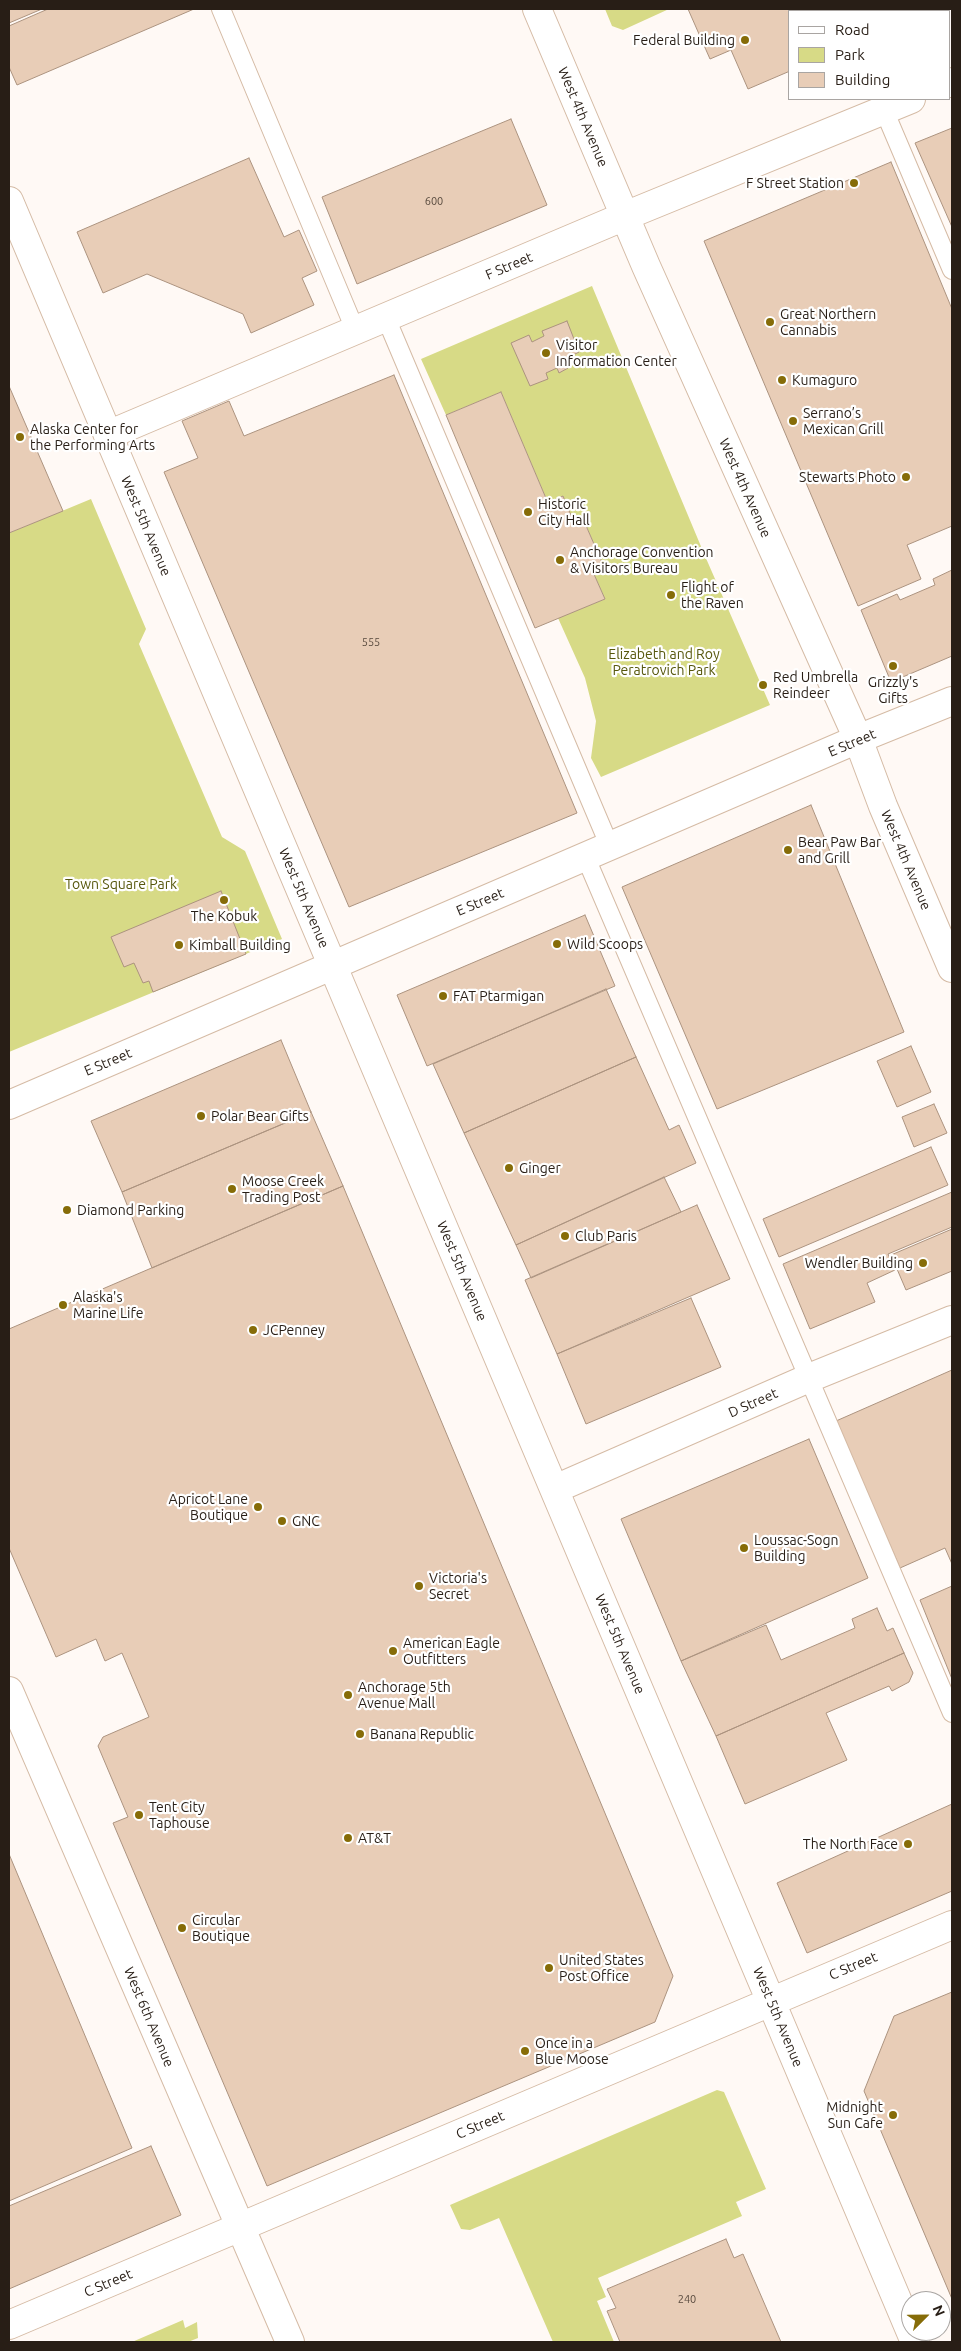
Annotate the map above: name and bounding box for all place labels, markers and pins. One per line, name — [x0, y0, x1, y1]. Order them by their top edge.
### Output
place label: Federal Building — [633, 32, 735, 48]
marker: Federal Building — [739, 34, 751, 46]
place label: F Street Station — [746, 175, 844, 191]
marker: F Street Station — [848, 177, 860, 189]
place label: Great Northern Cannabis — [780, 306, 876, 338]
marker: Great Northern Cannabis — [764, 316, 776, 328]
place label: Visitor Information Center — [556, 337, 677, 370]
marker: Visitor Information Center — [540, 347, 552, 359]
place label: Kumaguro — [792, 372, 857, 388]
marker: Kumaguro — [776, 374, 788, 386]
place label: Serrano’s Mexican Grill — [803, 405, 884, 438]
marker: Serrano’s Mexican Grill — [787, 415, 799, 427]
place label: Alaska Center for the Performing Arts — [30, 421, 155, 454]
marker: Alaska Center for the Performing Arts — [14, 431, 26, 443]
place label: Stewarts Photo — [799, 469, 896, 485]
marker: Stewarts Photo — [900, 471, 912, 483]
place label: Historic City Hall — [538, 496, 590, 528]
marker: Historic City Hall — [522, 506, 534, 518]
place label: Anchorage Convention & Visitors Bureau — [570, 544, 714, 576]
marker: Anchorage Convention & Visitors Bureau — [554, 554, 566, 566]
place label: Flight of the Raven — [681, 579, 744, 612]
marker: Flight of the Raven — [665, 589, 677, 601]
marker: Grizzly's Gifts — [887, 660, 899, 672]
place label: Red Umbrella Reindeer — [773, 669, 858, 702]
place label: Grizzly's Gifts — [868, 674, 918, 706]
marker: Red Umbrella Reindeer — [757, 679, 769, 691]
place label: Bear Paw Bar and Grill — [798, 834, 881, 866]
marker: Bear Paw Bar and Grill — [782, 844, 794, 856]
marker: The Kobuk — [218, 894, 230, 906]
place label: The Kobuk — [191, 908, 257, 924]
place label: Wild Scoops — [567, 936, 643, 952]
place label: Kimball Building — [189, 937, 291, 953]
marker: Wild Scoops — [551, 938, 563, 950]
marker: Kimball Building — [173, 939, 185, 951]
place label: FAT Ptarmigan — [453, 988, 544, 1004]
marker: FAT Ptarmigan — [437, 990, 449, 1002]
place label: Polar Bear Gifts — [211, 1108, 309, 1124]
marker: Polar Bear Gifts — [195, 1110, 207, 1122]
place label: Ginger — [519, 1160, 561, 1176]
marker: Ginger — [503, 1162, 515, 1174]
place label: Moose Creek Trading Post — [242, 1173, 324, 1206]
marker: Moose Creek Trading Post — [226, 1183, 238, 1195]
place label: Diamond Parking — [77, 1202, 184, 1218]
marker: Diamond Parking — [61, 1204, 73, 1216]
place label: Club Paris — [575, 1228, 637, 1244]
marker: Club Paris — [559, 1230, 571, 1242]
place label: Wendler Building — [805, 1255, 913, 1271]
marker: Wendler Building — [917, 1257, 929, 1269]
place label: Alaska's Marine Life — [73, 1289, 144, 1321]
marker: Alaska's Marine Life — [57, 1299, 69, 1311]
place label: JCPenney — [263, 1322, 325, 1338]
marker: JCPenney — [247, 1324, 259, 1336]
place label: Apricot Lane Boutique — [169, 1491, 248, 1524]
marker: Apricot Lane Boutique — [252, 1501, 264, 1513]
place label: GNC — [292, 1513, 320, 1529]
marker: GNC — [276, 1515, 288, 1527]
place label: Loussac-Sogn Building — [754, 1532, 839, 1564]
marker: Loussac-Sogn Building — [738, 1542, 750, 1554]
place label: Victoria's Secret — [429, 1570, 487, 1602]
marker: Victoria's Secret — [413, 1580, 425, 1592]
place label: American Eagle Outfitters — [403, 1635, 500, 1668]
marker: American Eagle Outfitters — [387, 1645, 399, 1657]
place label: Anchorage 5th Avenue Mall — [358, 1679, 451, 1711]
marker: Anchorage 5th Avenue Mall — [342, 1689, 354, 1701]
place label: Banana Republic — [370, 1726, 474, 1742]
marker: Banana Republic — [354, 1728, 366, 1740]
place label: Tent City Taphouse — [149, 1799, 210, 1831]
marker: Tent City Taphouse — [133, 1809, 145, 1821]
place label: AT&T — [358, 1830, 391, 1846]
marker: AT&T — [342, 1832, 354, 1844]
place label: The North Face — [803, 1836, 898, 1852]
marker: The North Face — [902, 1838, 914, 1850]
place label: Circular Boutique — [192, 1912, 250, 1944]
marker: Circular Boutique — [176, 1922, 188, 1934]
place label: United States Post Office — [559, 1952, 644, 1984]
marker: United States Post Office — [543, 1962, 555, 1974]
place label: Once in a Blue Moose — [535, 2035, 609, 2068]
marker: Once in a Blue Moose — [519, 2045, 531, 2057]
place label: Midnight Sun Cafe — [826, 2099, 883, 2132]
marker: Midnight Sun Cafe — [887, 2109, 899, 2121]

